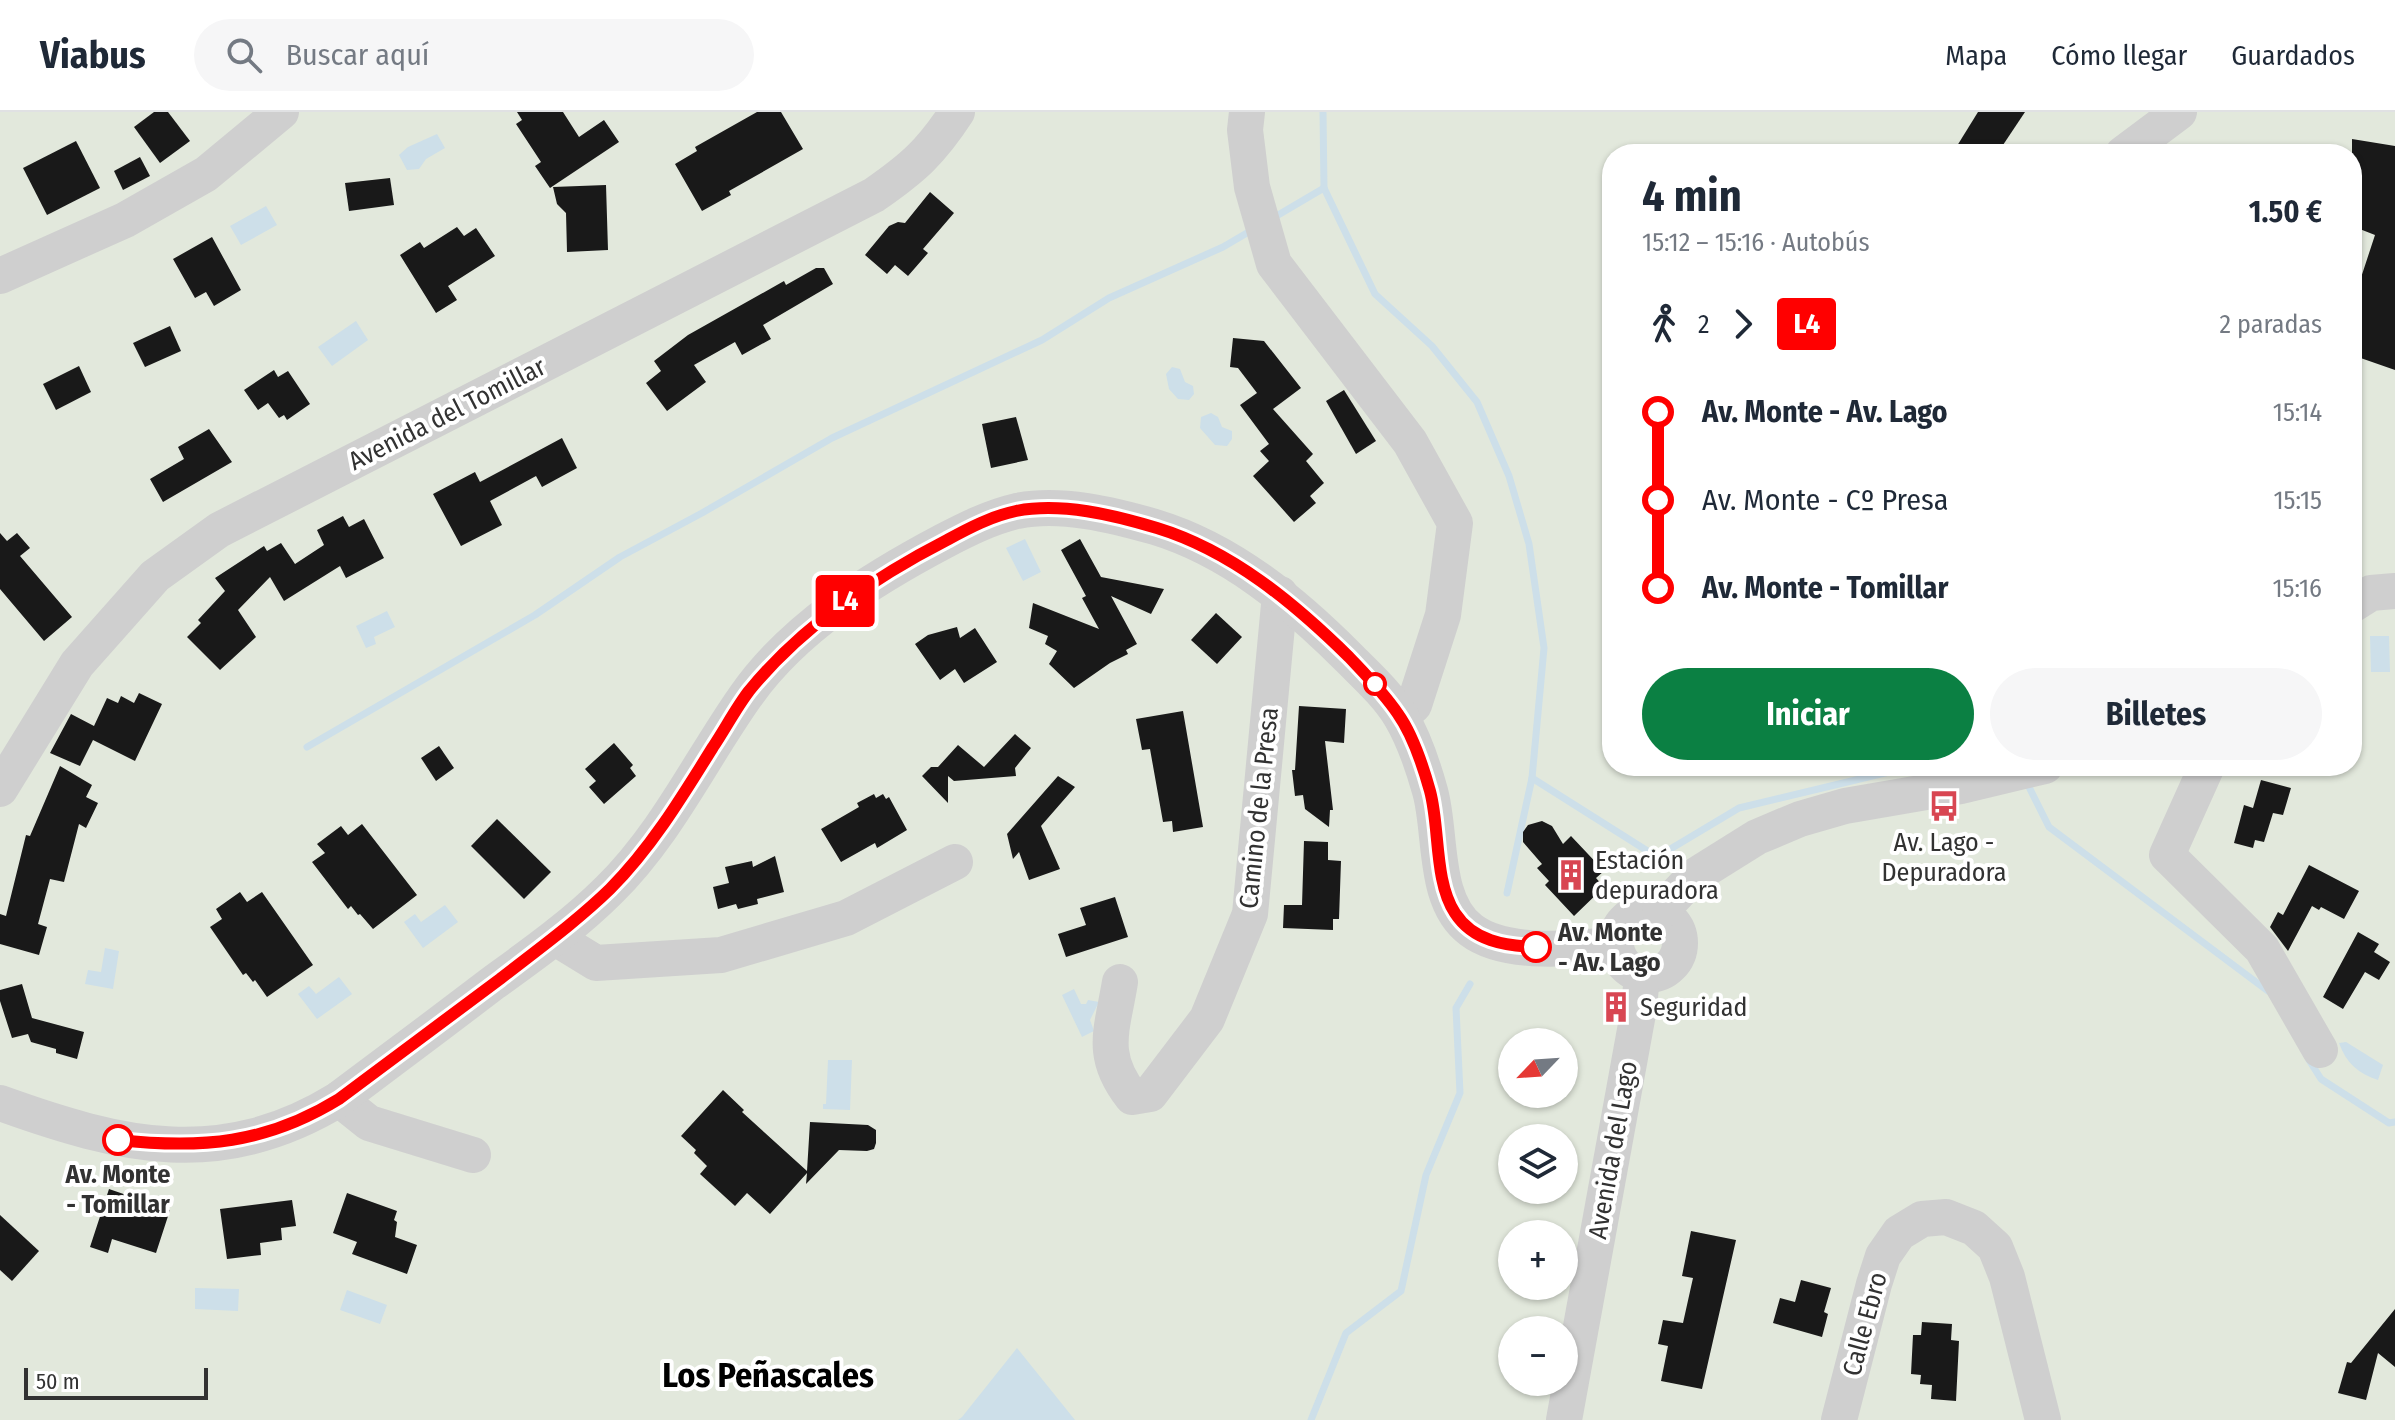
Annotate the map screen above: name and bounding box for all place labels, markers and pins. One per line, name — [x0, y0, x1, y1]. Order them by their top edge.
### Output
unlabelled marker — [1364, 673, 1386, 695]
bus stop icon: Av. Lago - Depuradora — [1927, 789, 1961, 823]
place label: Av. Lago - Depuradora — [1881, 827, 2007, 888]
place label: Estación depuradora — [1595, 845, 1719, 906]
building icon: Estación depuradora — [1554, 858, 1588, 892]
place label: Av. Monte - Av. Lago — [1557, 917, 1663, 978]
marker: Av. Monte - Av. Lago — [1521, 932, 1551, 962]
building icon: Seguridad — [1599, 990, 1633, 1024]
place label: Seguridad — [1640, 992, 1748, 1023]
marker: Av. Monte - Tomillar — [103, 1125, 133, 1155]
place label: Av. Monte - Tomillar — [65, 1159, 170, 1220]

